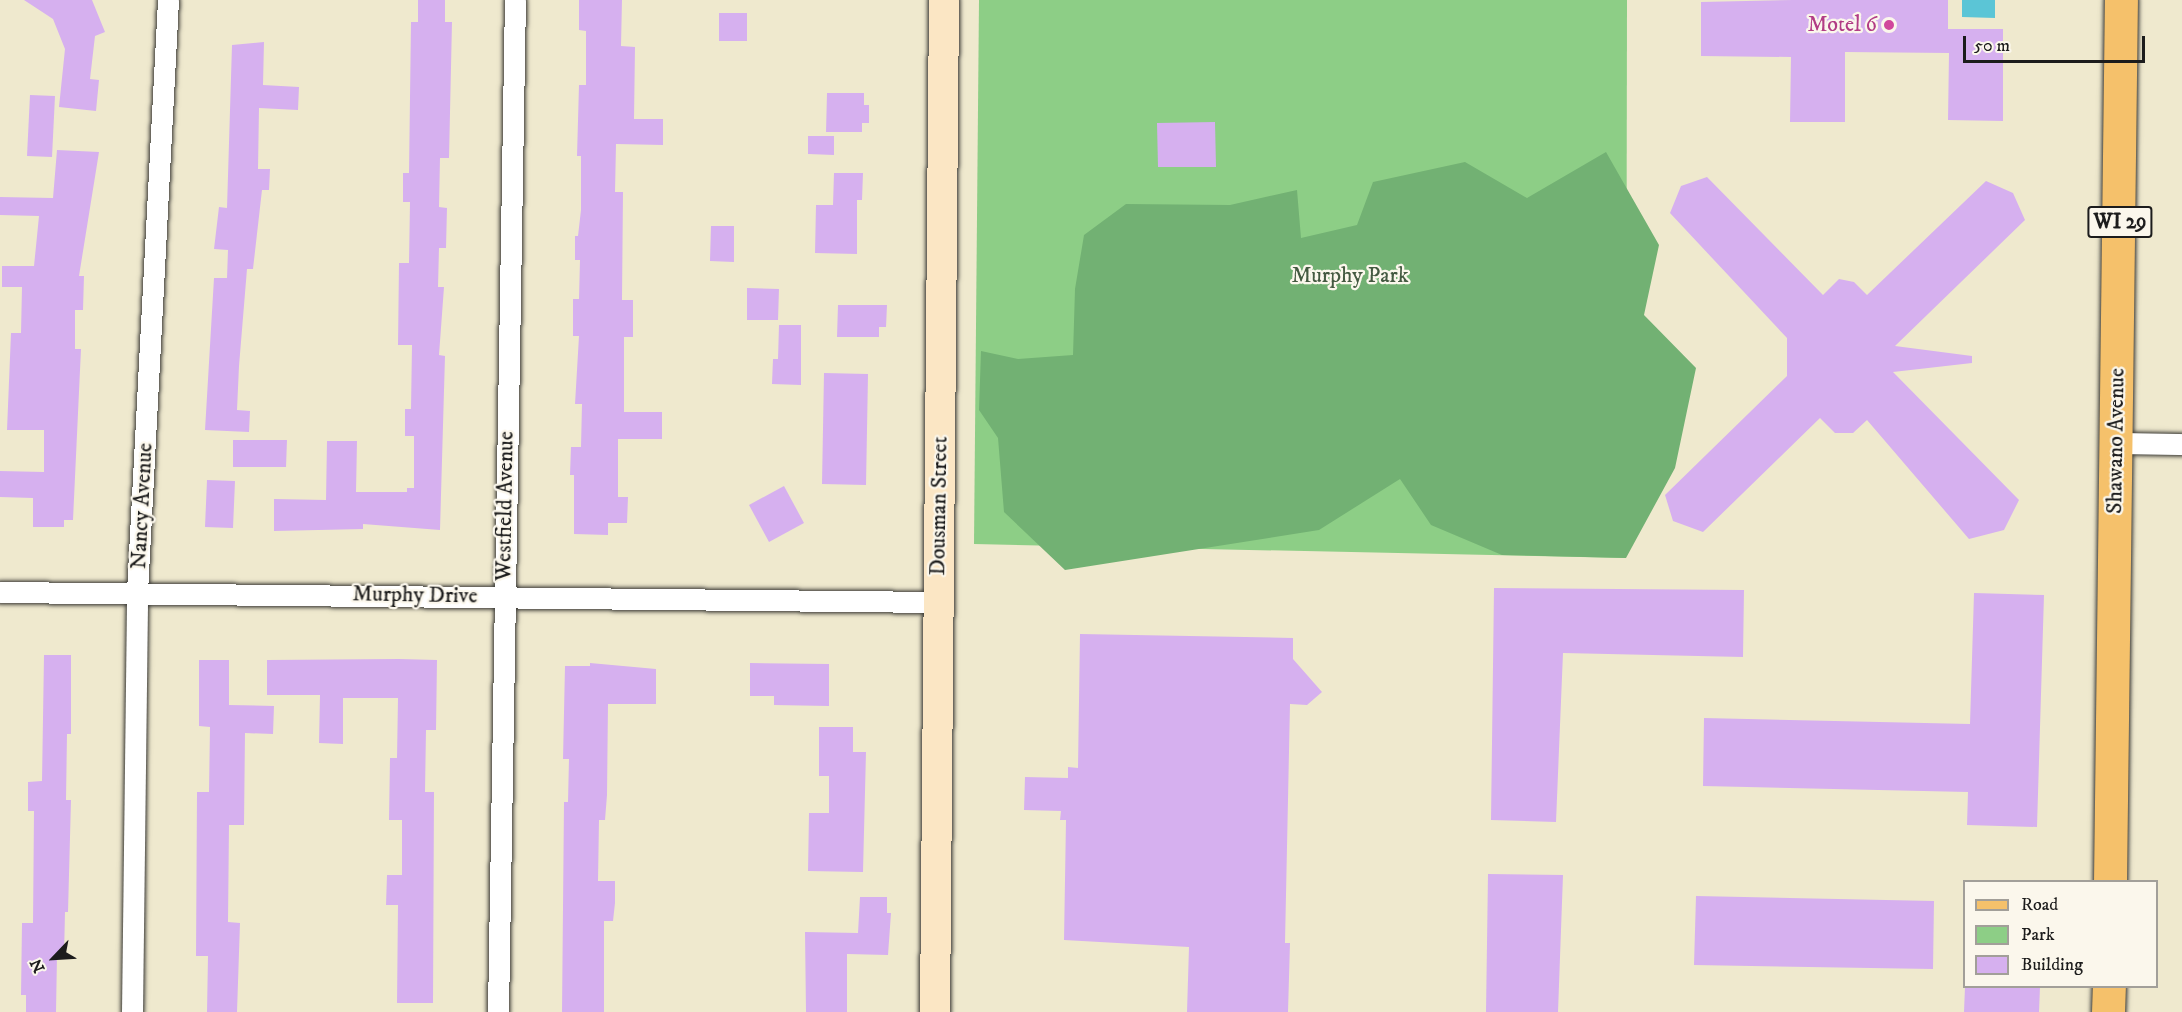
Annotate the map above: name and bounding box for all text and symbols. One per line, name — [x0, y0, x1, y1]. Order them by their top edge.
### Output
place label: Motel 6 — [1808, 12, 1877, 38]
marker: Motel 6 — [1882, 18, 1896, 32]
scale bar — [1966, 24, 2148, 62]
text: 50 m — [1974, 35, 2010, 57]
road number: WI 29 — [2087, 204, 2153, 240]
park label: Murphy Park — [1291, 263, 1409, 289]
street label: Shawano Avenue — [2102, 368, 2130, 514]
street label: Westfield Avenue — [490, 431, 520, 581]
street label: Dousman Street — [925, 436, 953, 576]
street label: Nancy Avenue — [126, 442, 158, 570]
street label: Murphy Drive — [352, 581, 478, 609]
legend — [1963, 880, 2158, 988]
text: Road — [2021, 894, 2058, 916]
text: Park — [2021, 924, 2055, 946]
north arrow — [24, 928, 84, 988]
text: Building — [2021, 954, 2083, 976]
text: N — [26, 955, 50, 976]

